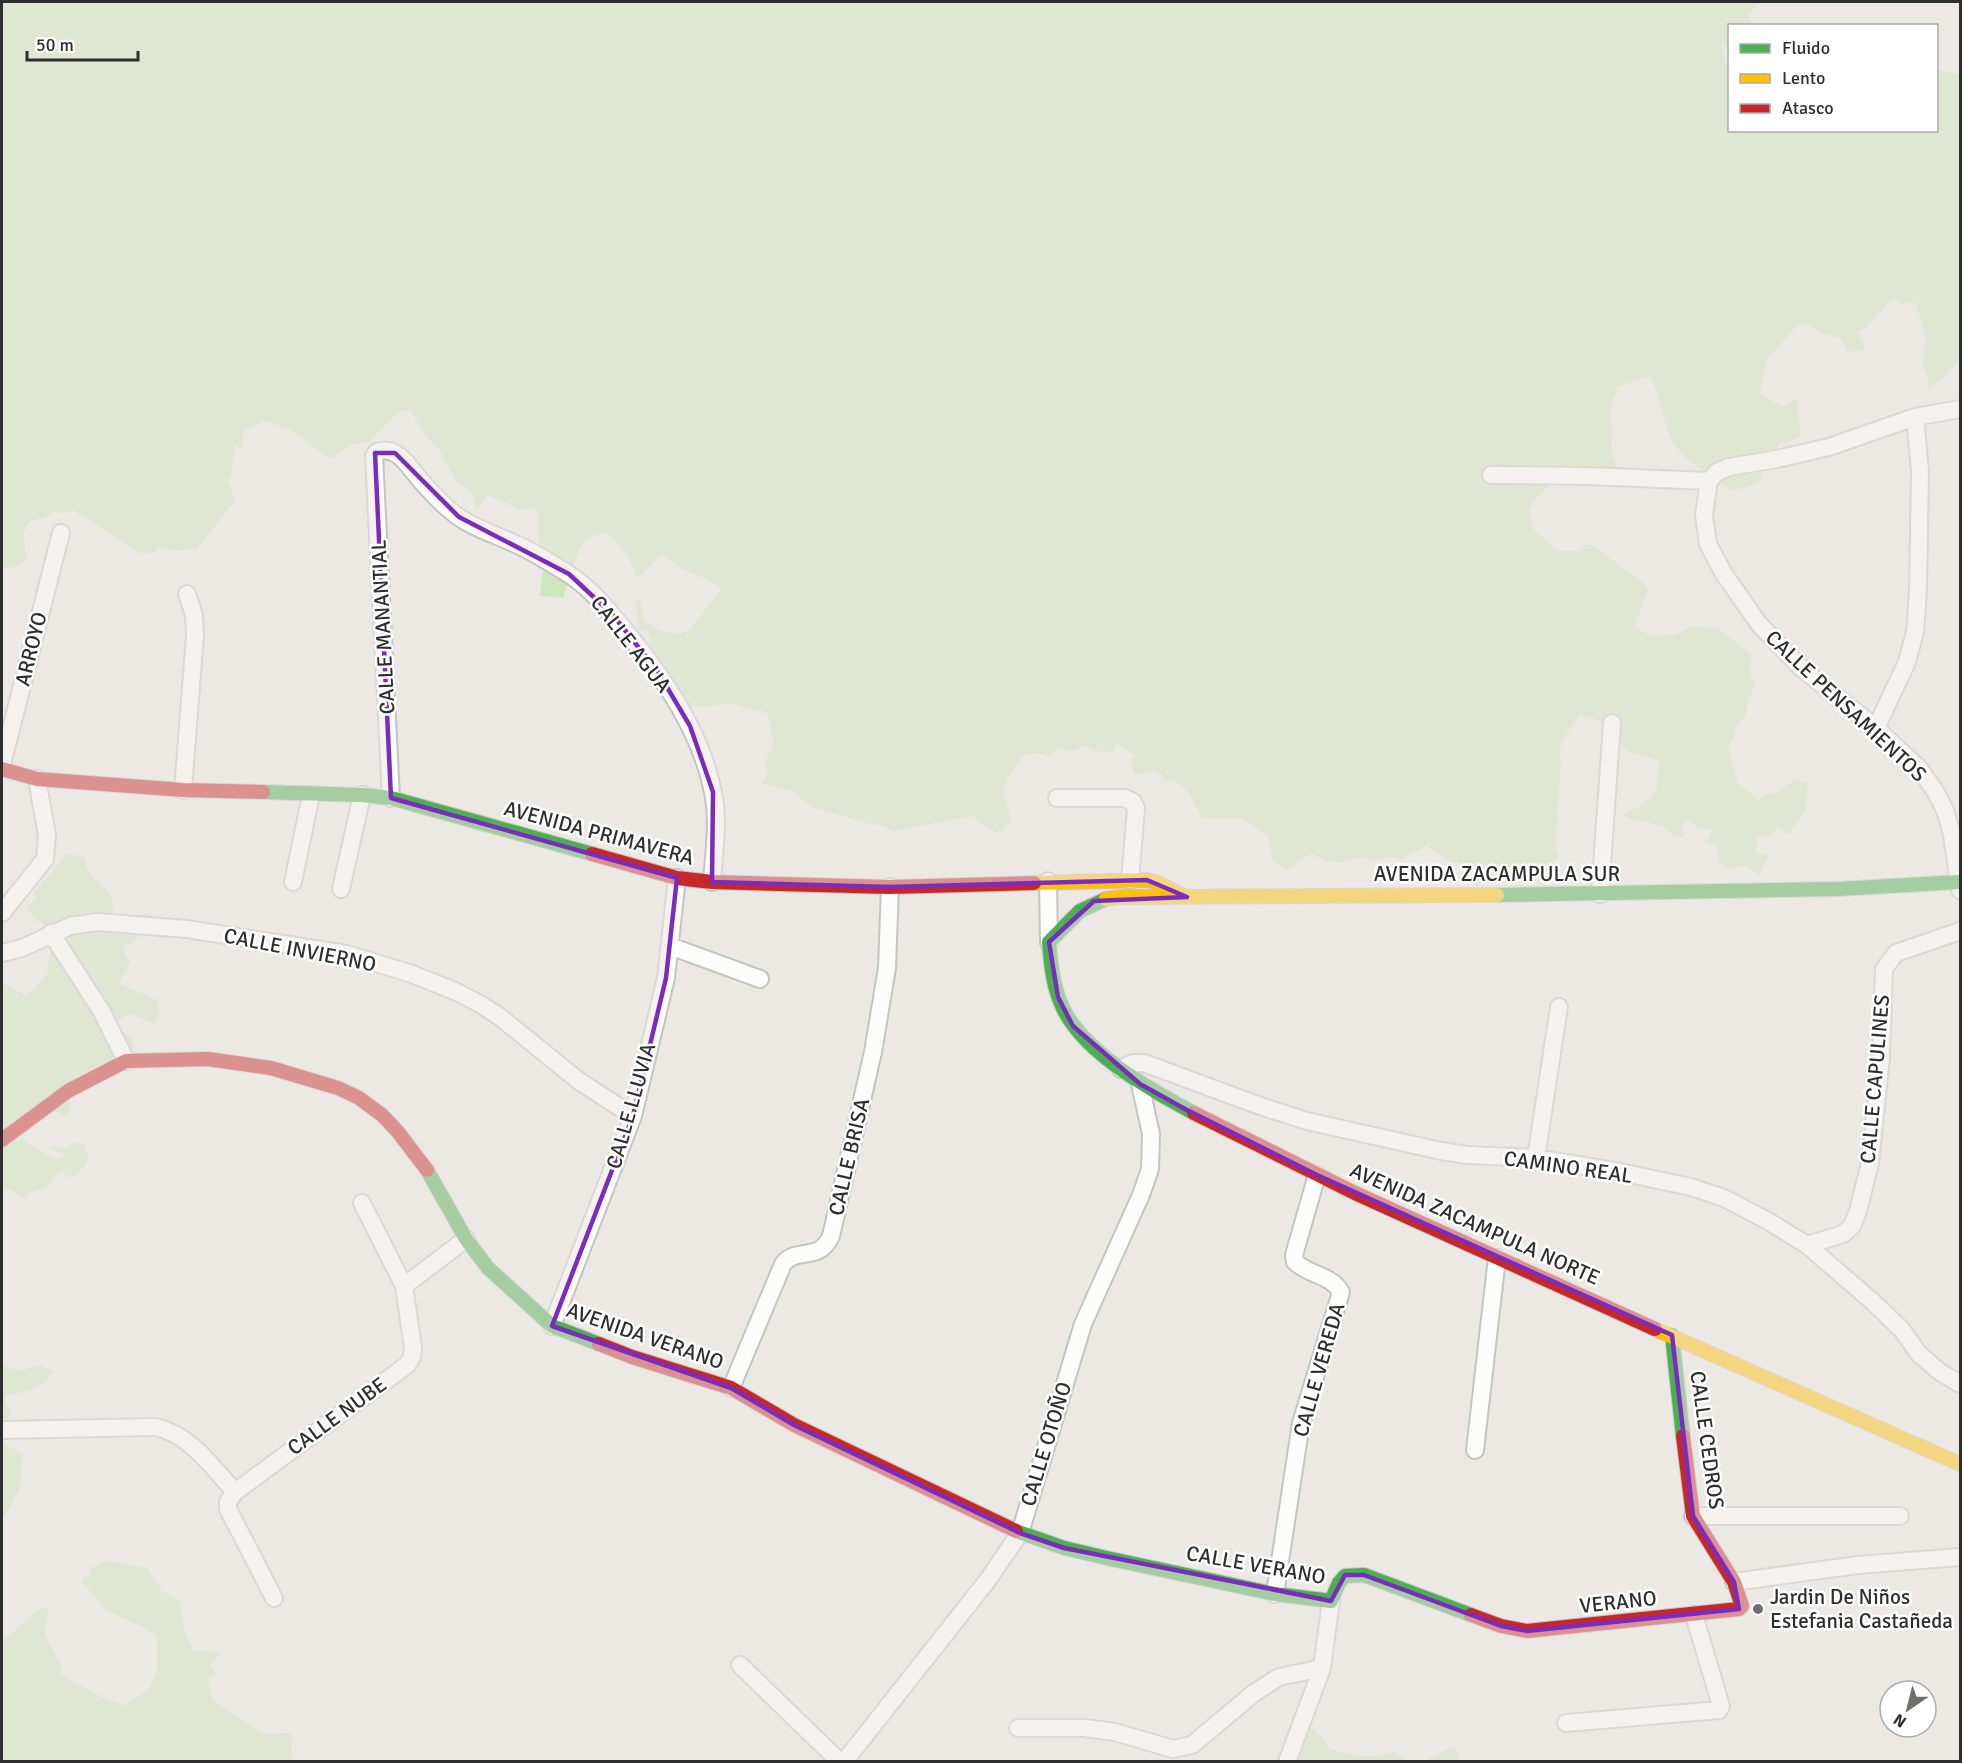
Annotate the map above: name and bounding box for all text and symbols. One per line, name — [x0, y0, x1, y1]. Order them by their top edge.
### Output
scale bar — [27, 24, 138, 62]
legend — [1728, 24, 1938, 132]
text: 50 m — [36, 34, 74, 56]
text: Fluido — [1782, 37, 1830, 59]
text: Lento — [1782, 67, 1825, 89]
text: Atasco — [1782, 97, 1834, 119]
street label: CALLE MANANTIAL — [365, 539, 401, 715]
street label: CALLE AGUA — [585, 590, 677, 698]
street label: ARROYO — [9, 609, 53, 689]
street label: CALLE PENSAMIENTOS — [1760, 625, 1932, 787]
street label: AVENIDA PRIMAVERA — [501, 795, 697, 871]
street label: AVENIDA ZACAMPULA SUR — [1374, 861, 1620, 887]
street label: CALLE INVIERNO — [222, 922, 378, 978]
street label: CALLE CAPULINES — [1855, 993, 1895, 1165]
street label: CALLE LLUVIA — [601, 1040, 661, 1172]
street label: CALLE BRISA — [823, 1096, 875, 1218]
street label: CAMINO REAL — [1502, 1145, 1634, 1189]
street label: AVENIDA ZACAMPULA NORTE — [1346, 1157, 1604, 1291]
street label: AVENIDA VERANO — [563, 1297, 727, 1375]
street label: CALLE VEREDA — [1287, 1300, 1351, 1440]
street label: CALLE CEDROS — [1684, 1369, 1730, 1511]
street label: CALLE NUBE — [282, 1371, 392, 1461]
street label: CALLE OTOÑO — [1015, 1379, 1077, 1509]
street label: CALLE VERANO — [1184, 1540, 1328, 1590]
place label: Jardin De Niños Estefania Castañeda — [1770, 1584, 1953, 1634]
street label: VERANO — [1578, 1585, 1658, 1619]
marker: Jardin De Niños Estefania Castañeda — [1751, 1602, 1765, 1616]
north arrow — [1878, 1679, 1938, 1739]
text: N — [1890, 1709, 1910, 1732]

